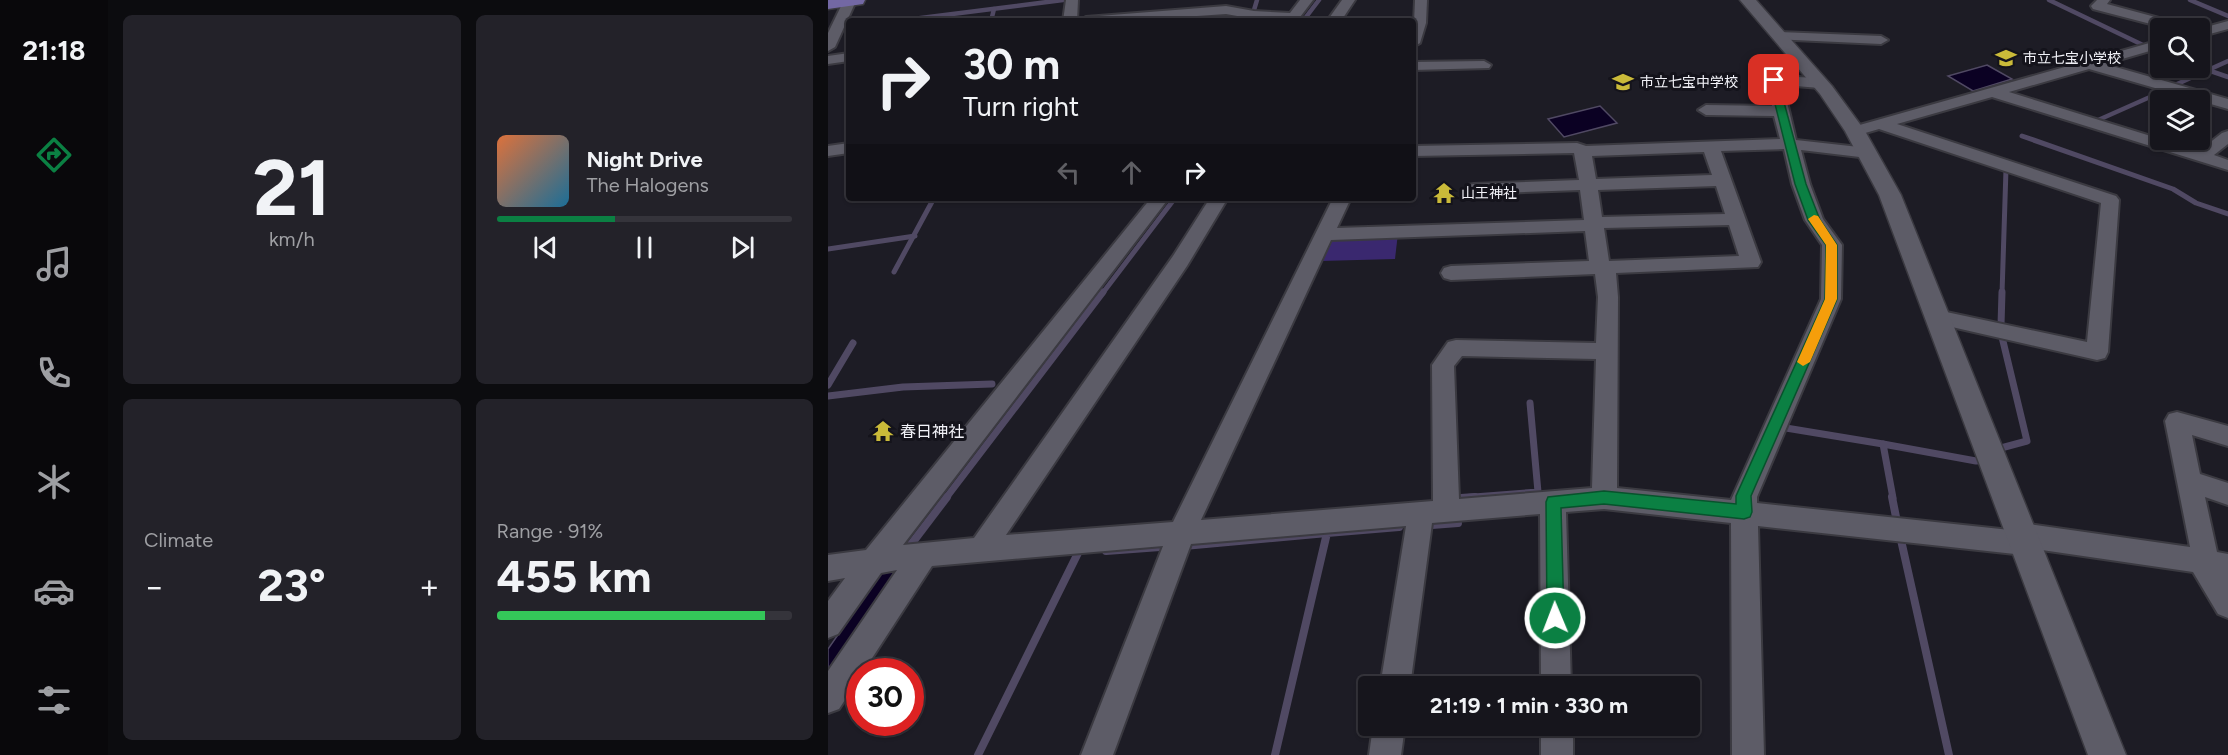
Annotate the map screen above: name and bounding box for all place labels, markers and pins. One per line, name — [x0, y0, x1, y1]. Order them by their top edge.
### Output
school or university icon: 市立七宝小学校 — [1994, 46, 2018, 70]
place label: 市立七宝小学校 — [2023, 50, 2121, 67]
pin — [1748, 54, 1799, 105]
school or university icon: 市立七宝中学校 — [1611, 70, 1635, 94]
place label: 市立七宝中学校 — [1640, 74, 1738, 91]
temple icon: 山王神社 — [1432, 181, 1456, 205]
place label: 山王神社 — [1461, 185, 1517, 202]
temple icon: 春日神社 — [871, 419, 895, 443]
place label: 春日神社 — [900, 422, 964, 441]

